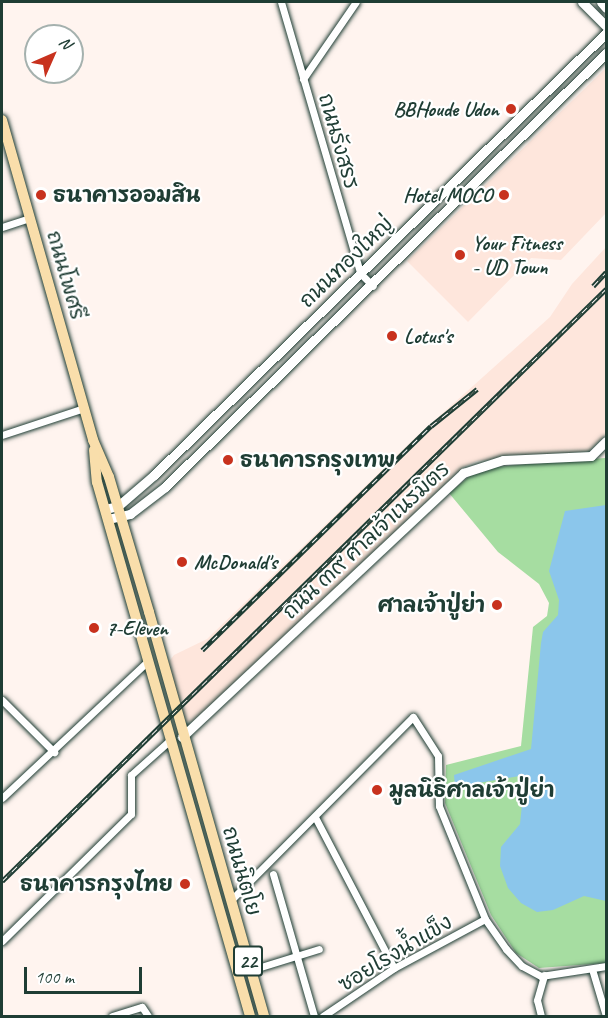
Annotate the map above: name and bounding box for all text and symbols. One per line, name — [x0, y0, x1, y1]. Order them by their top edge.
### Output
north arrow — [24, 24, 84, 84]
text: N — [55, 32, 76, 53]
street label: ถนนรังสรร — [313, 90, 365, 192]
place label: BBHoude Udon — [393, 96, 499, 122]
marker: BBHoude Udon — [504, 102, 518, 116]
place label: ธนาคารออมสิน — [53, 182, 200, 208]
place label: Hotel MOCO — [403, 182, 492, 208]
marker: ธนาคารออมสิน — [34, 188, 48, 202]
marker: Hotel MOCO — [497, 188, 511, 202]
street label: ถนนทองใหญ่ — [294, 211, 398, 313]
street label: ถนนโพศรี — [41, 228, 91, 322]
place label: Your Fitness - UD Town — [472, 230, 562, 280]
marker: Your Fitness - UD Town — [453, 248, 467, 262]
place label: Lotus's — [404, 323, 452, 349]
marker: Lotus's — [385, 329, 399, 343]
place label: ธนาคารกรุงเทพ — [240, 447, 395, 473]
marker: ธนาคารกรุงเทพ — [221, 453, 235, 467]
street label: ถนน ๓๙ ศาลเจ้าเนรมิตร — [277, 456, 455, 624]
place label: McDonald's — [194, 549, 277, 575]
marker: McDonald's — [175, 555, 189, 569]
place label: ศาลเจ้าปู่ย่า — [377, 592, 485, 618]
marker: ศาลเจ้าปู่ย่า — [490, 598, 504, 612]
place label: 7-Eleven — [106, 615, 168, 641]
marker: 7-Eleven — [87, 621, 101, 635]
place label: มูลนิธิศาลเจ้าปู่ย่า — [389, 777, 554, 803]
marker: มูลนิธิศาลเจ้าปู่ย่า — [370, 783, 384, 797]
street label: ถนนนิตโย — [217, 823, 267, 919]
place label: ธนาคารกรุงไทย — [20, 871, 173, 897]
marker: ธนาคารกรุงไทย — [178, 877, 192, 891]
street label: ซอยโรงน้ำแข็ง — [334, 909, 456, 997]
road number: 22 — [233, 944, 263, 978]
scale bar — [27, 955, 146, 993]
text: 100 m — [35, 966, 74, 988]

